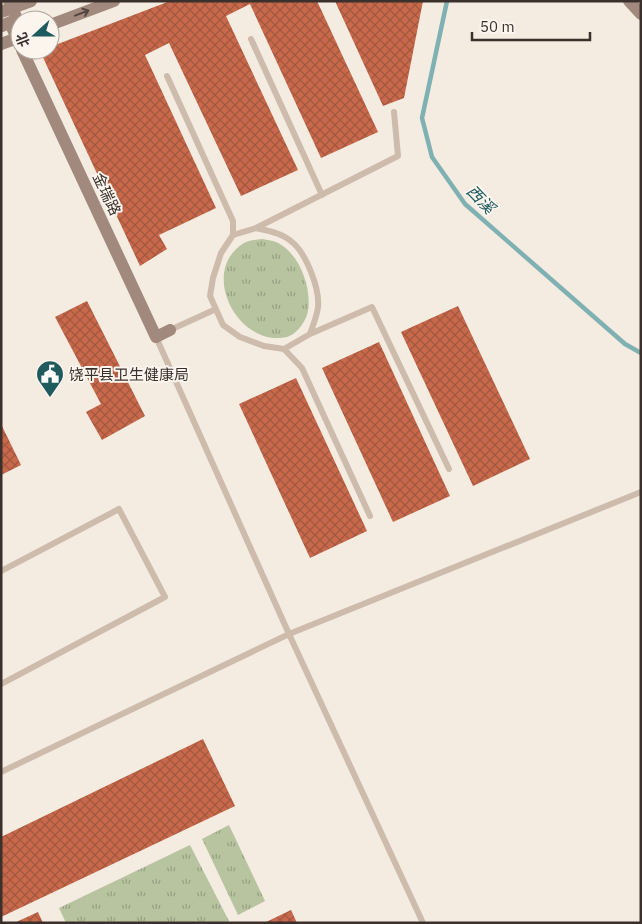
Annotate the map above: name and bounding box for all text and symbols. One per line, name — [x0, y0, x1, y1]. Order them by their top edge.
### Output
one-way arrow — [74, 8, 89, 17]
north arrow — [10, 10, 60, 60]
scale bar — [472, 10, 590, 42]
text: 50 m — [480, 17, 515, 36]
text: 北 — [12, 30, 34, 49]
street label: 金瑞路 — [89, 170, 125, 218]
water label: 西溪 — [463, 181, 501, 219]
public building icon: 饶平县卫生健康局 — [35, 359, 65, 398]
place label: 饶平县卫生健康局 — [69, 365, 189, 384]

